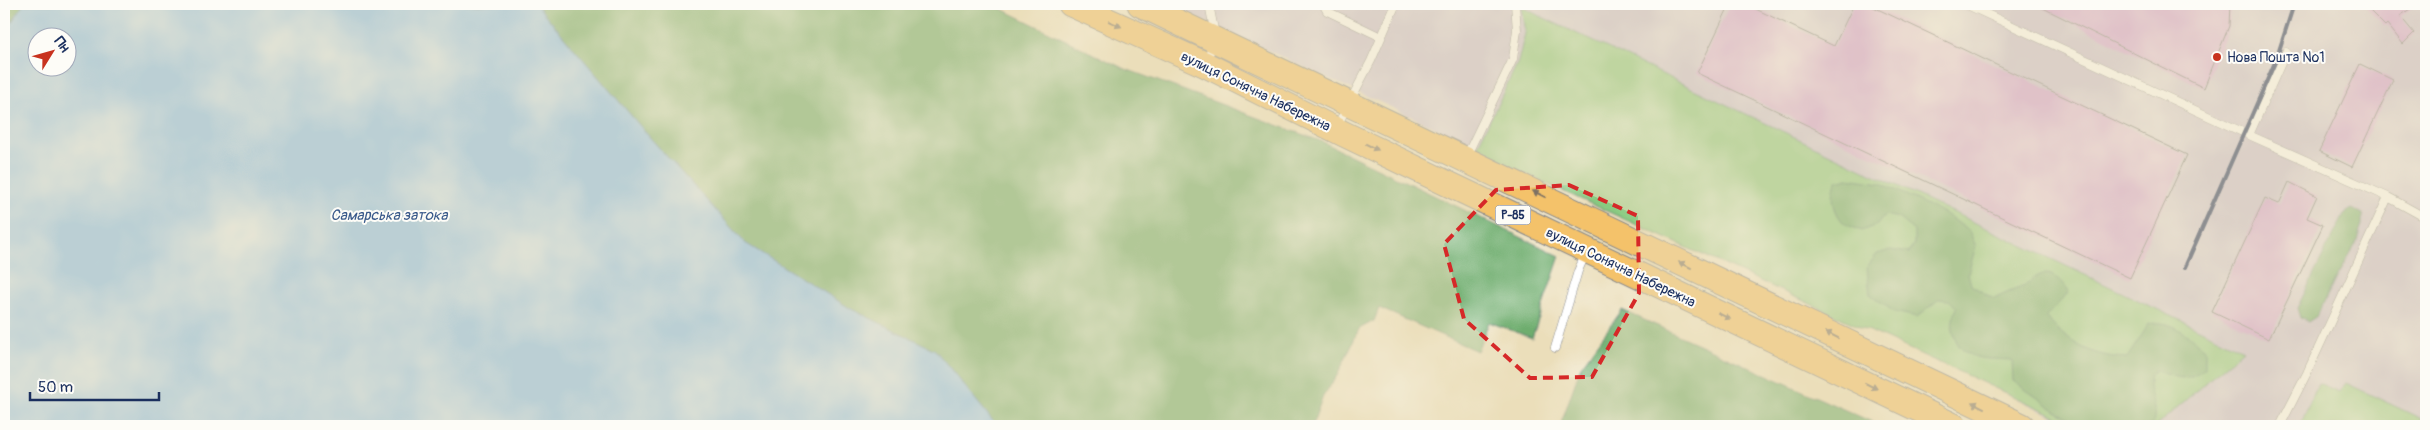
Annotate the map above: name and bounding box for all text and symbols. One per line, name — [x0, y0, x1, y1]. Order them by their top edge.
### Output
one-way arrow — [1108, 21, 1122, 29]
north arrow — [28, 28, 78, 78]
text: Пн — [51, 33, 73, 56]
street label: вулиця Сонячна Набережна — [1178, 48, 1333, 135]
place label: Нова Пошта №1 — [2227, 49, 2325, 66]
marker: Нова Пошта №1 — [2211, 51, 2223, 63]
one-way arrow — [1365, 144, 1379, 152]
one-way arrow — [1532, 190, 1546, 198]
water label: Самарська затока — [330, 206, 449, 225]
road number: Р-85 — [1496, 206, 1530, 224]
street label: вулиця Сонячна Набережна — [1543, 224, 1698, 311]
one-way arrow — [1678, 260, 1692, 268]
one-way arrow — [1717, 312, 1731, 320]
one-way arrow — [1825, 331, 1839, 339]
scale bar — [30, 370, 159, 402]
text: 50 m — [38, 378, 73, 397]
one-way arrow — [1863, 382, 1878, 390]
one-way arrow — [1971, 401, 1986, 409]

